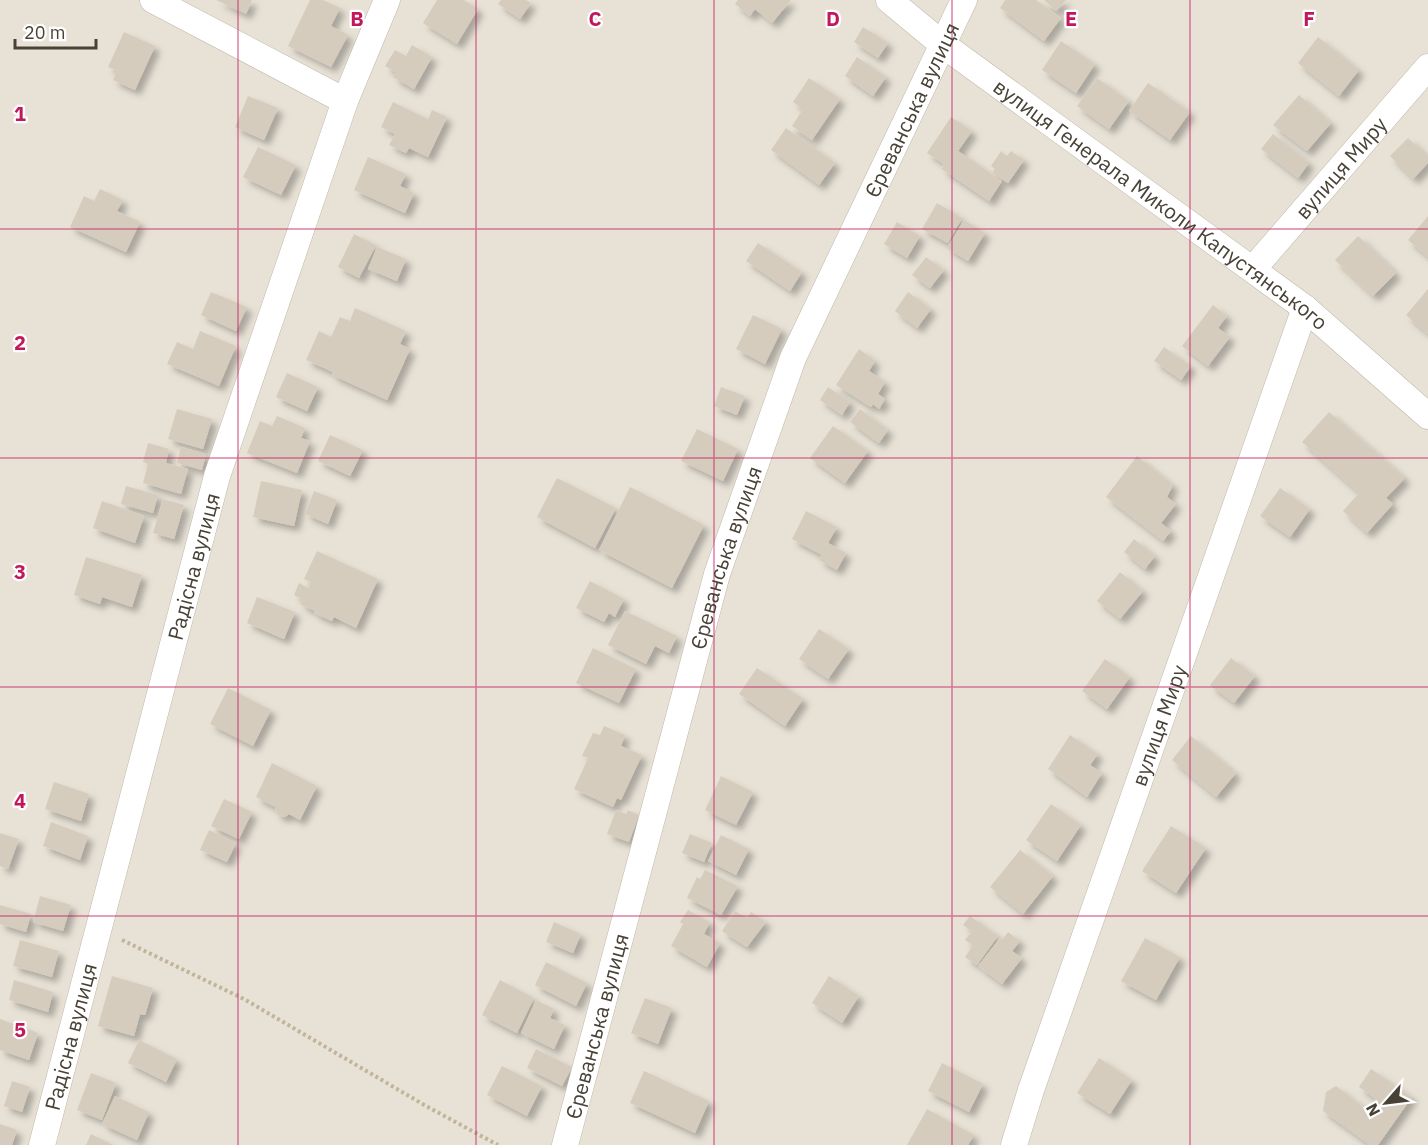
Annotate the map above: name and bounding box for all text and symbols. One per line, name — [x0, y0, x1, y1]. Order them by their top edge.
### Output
text: B — [350, 5, 364, 32]
text: C — [588, 5, 602, 32]
text: D — [826, 5, 840, 32]
text: E — [1065, 5, 1077, 32]
text: F — [1303, 5, 1315, 32]
scale bar — [15, 12, 96, 50]
street label: Єреванська вулиця — [858, 18, 965, 202]
text: 20 m — [24, 21, 66, 44]
street label: вулиця Генерала Миколи Капустянського — [988, 72, 1334, 336]
text: 1 — [14, 100, 26, 127]
street label: вулиця Миру — [1289, 110, 1393, 225]
text: 2 — [14, 329, 26, 356]
street label: Єреванська вулиця — [684, 462, 768, 652]
street label: Радісна вулиця — [161, 490, 226, 643]
text: 3 — [14, 558, 26, 585]
street label: вулиця Миру — [1125, 660, 1193, 790]
text: 4 — [14, 787, 26, 814]
street label: Єреванська вулиця — [559, 930, 635, 1122]
street label: Радісна вулиця — [38, 960, 103, 1113]
text: 5 — [14, 1016, 26, 1043]
north arrow — [1356, 1073, 1416, 1133]
text: N — [1361, 1100, 1384, 1120]

